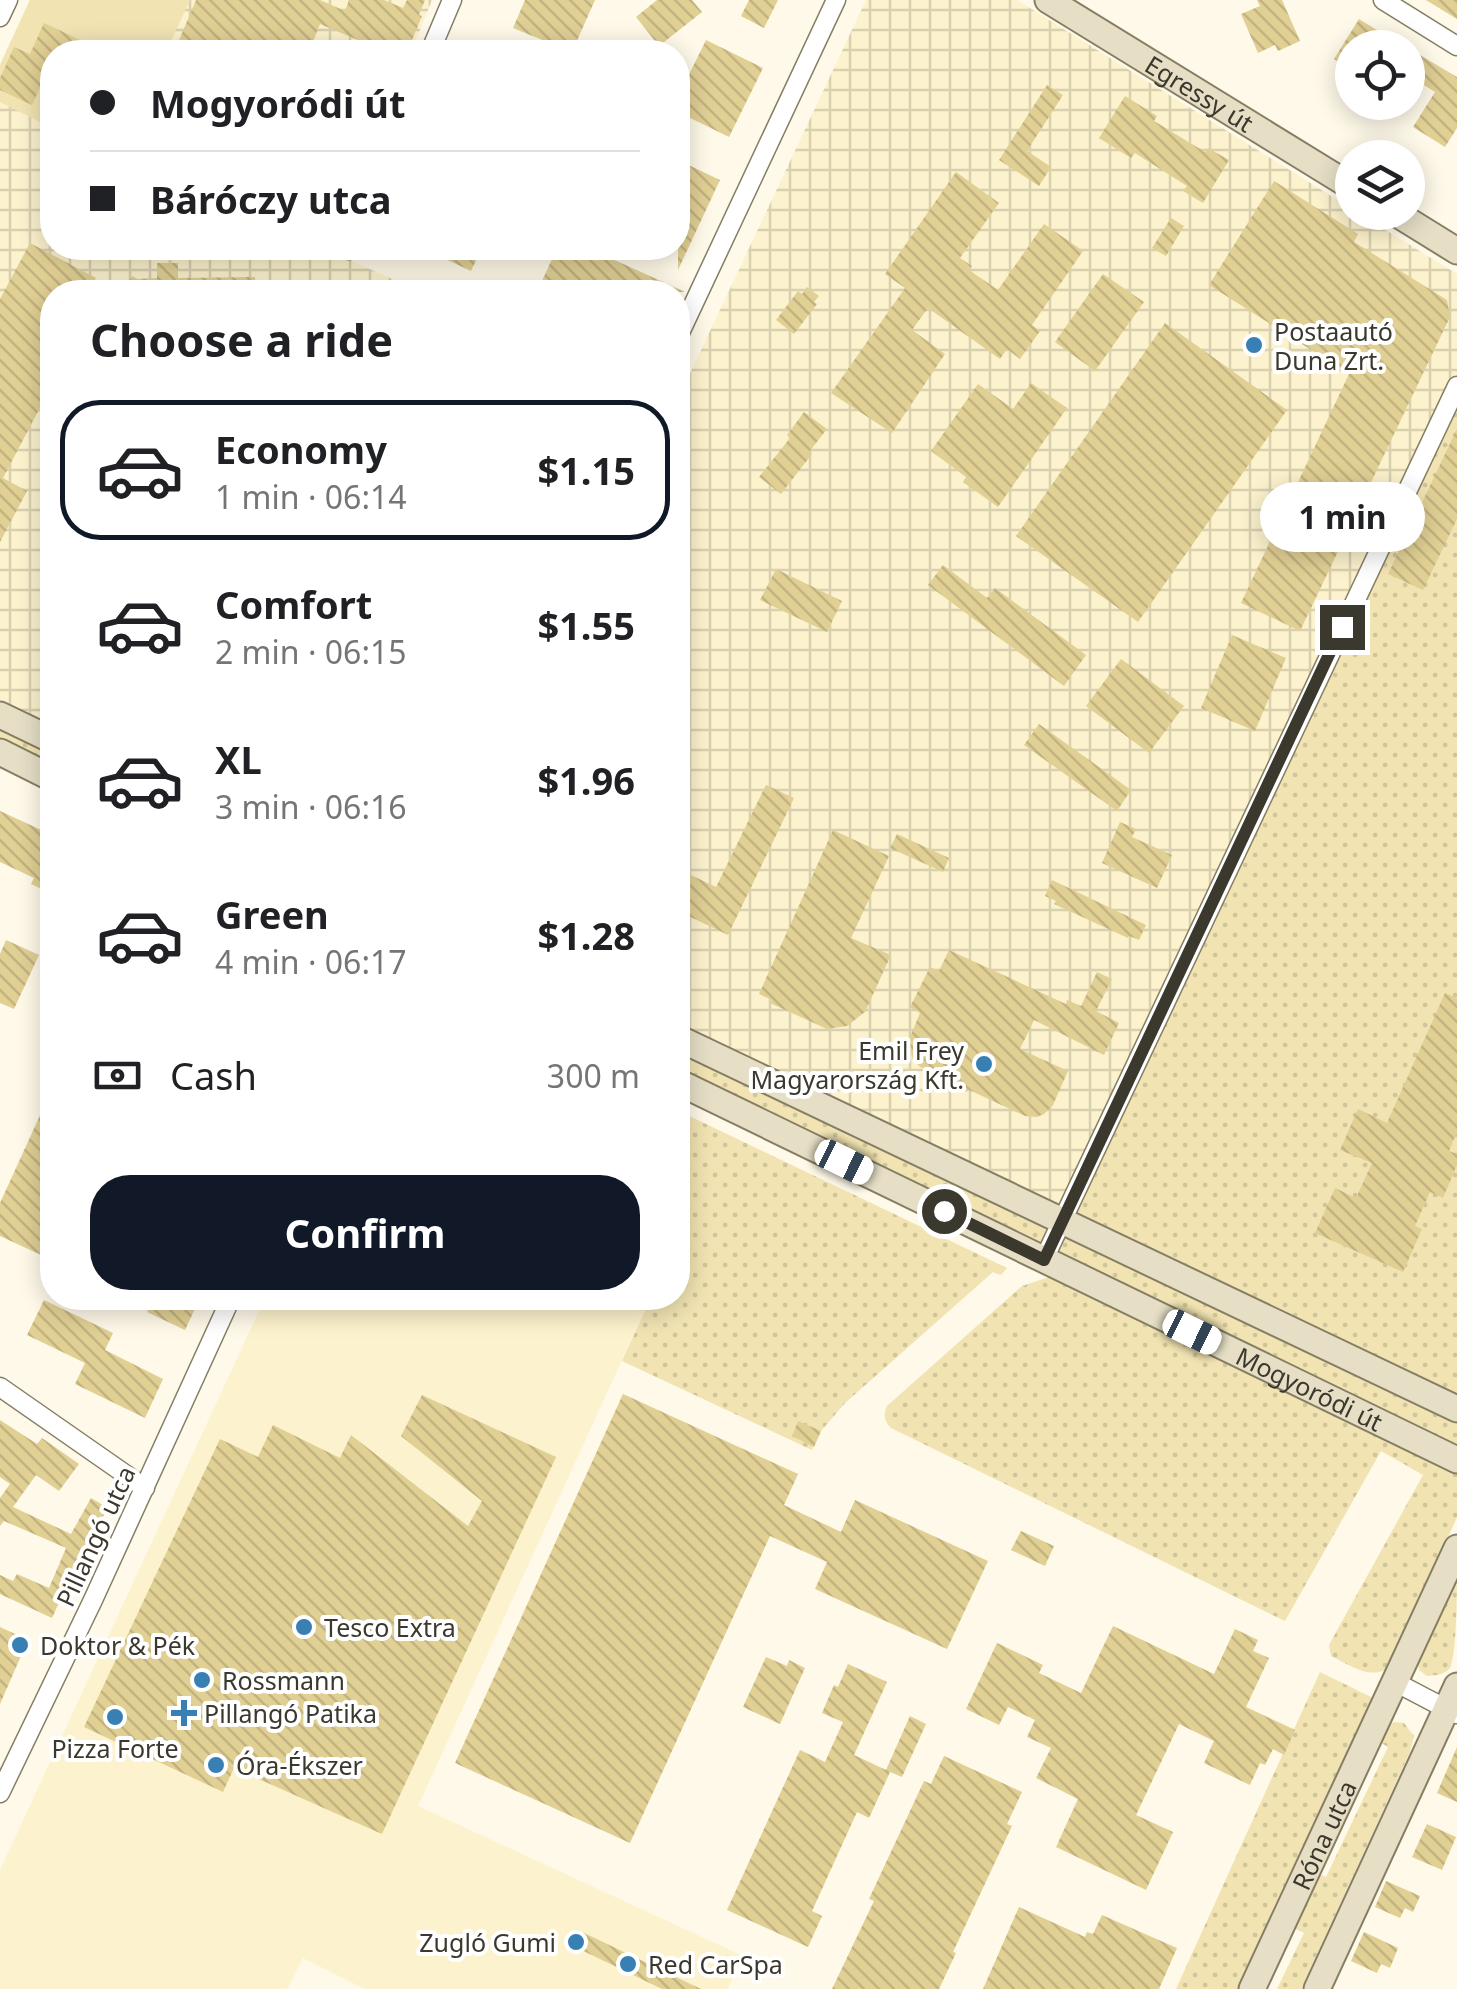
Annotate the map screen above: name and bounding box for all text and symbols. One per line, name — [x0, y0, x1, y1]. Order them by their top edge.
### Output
map controls — [1335, 30, 1425, 230]
button: locate — [1335, 30, 1425, 120]
street label: Egressy út — [1139, 47, 1260, 139]
text: Mogyoródi út — [150, 77, 405, 129]
button: layers — [1335, 140, 1425, 230]
text: Báróczy utca — [150, 173, 392, 225]
text: Choose a ride — [90, 309, 393, 370]
place label: Postaautó Duna Zrt. — [1274, 314, 1393, 377]
marker: Postaautó Duna Zrt. — [1243, 334, 1265, 356]
text: Economy — [215, 423, 387, 475]
icon: car — [95, 425, 185, 515]
text: $1.15 — [537, 444, 635, 496]
text: 1 min · 06:14 — [215, 475, 407, 518]
callout: 1 min — [1260, 482, 1424, 552]
text: 1 min — [1298, 495, 1387, 538]
text: Comfort — [215, 578, 372, 630]
icon: car — [95, 580, 185, 670]
text: $1.55 — [537, 599, 635, 651]
route end — [1320, 605, 1365, 650]
text: 2 min · 06:15 — [215, 630, 407, 673]
text: XL — [215, 733, 262, 785]
icon: car — [95, 735, 185, 825]
text: $1.96 — [537, 754, 635, 806]
text: 3 min · 06:16 — [215, 785, 407, 828]
text: Green — [215, 888, 329, 940]
icon: car — [95, 890, 185, 980]
text: $1.28 — [537, 909, 635, 961]
text: 4 min · 06:17 — [215, 940, 407, 983]
place label: Emil Frey Magyarország Kft. — [750, 1033, 964, 1096]
icon: cash — [90, 1048, 145, 1103]
text: Cash — [170, 1049, 257, 1101]
marker: Emil Frey Magyarország Kft. — [973, 1053, 995, 1075]
text: 300 m — [547, 1054, 640, 1097]
car — [810, 1135, 878, 1189]
button: Confirm — [90, 1175, 640, 1290]
route start — [922, 1189, 967, 1234]
car — [1158, 1305, 1226, 1359]
street label: Mogyoródi út — [1231, 1338, 1388, 1438]
street label: Pillangó utca — [48, 1460, 142, 1612]
place label: Tesco Extra — [324, 1610, 456, 1644]
marker: Tesco Extra — [293, 1616, 315, 1638]
place label: Doktor & Pék — [40, 1628, 196, 1662]
marker: Doktor & Pék — [9, 1634, 31, 1656]
place label: Rossmann — [222, 1663, 345, 1697]
marker: Rossmann — [191, 1669, 213, 1691]
place label: Pillangó Patika — [204, 1696, 377, 1730]
marker: Pillangó Patika — [173, 1702, 195, 1724]
marker: Pizza Forte — [104, 1706, 126, 1728]
place label: Pizza Forte — [51, 1731, 179, 1765]
place label: Óra-Ékszer — [236, 1748, 363, 1782]
marker: Óra-Ékszer — [205, 1754, 227, 1776]
street label: Róna utca — [1284, 1775, 1364, 1895]
place label: Zugló Gumi — [419, 1925, 556, 1959]
marker: Zugló Gumi — [565, 1931, 587, 1953]
place label: Red CarSpa — [648, 1947, 783, 1981]
marker: Red CarSpa — [617, 1953, 639, 1975]

